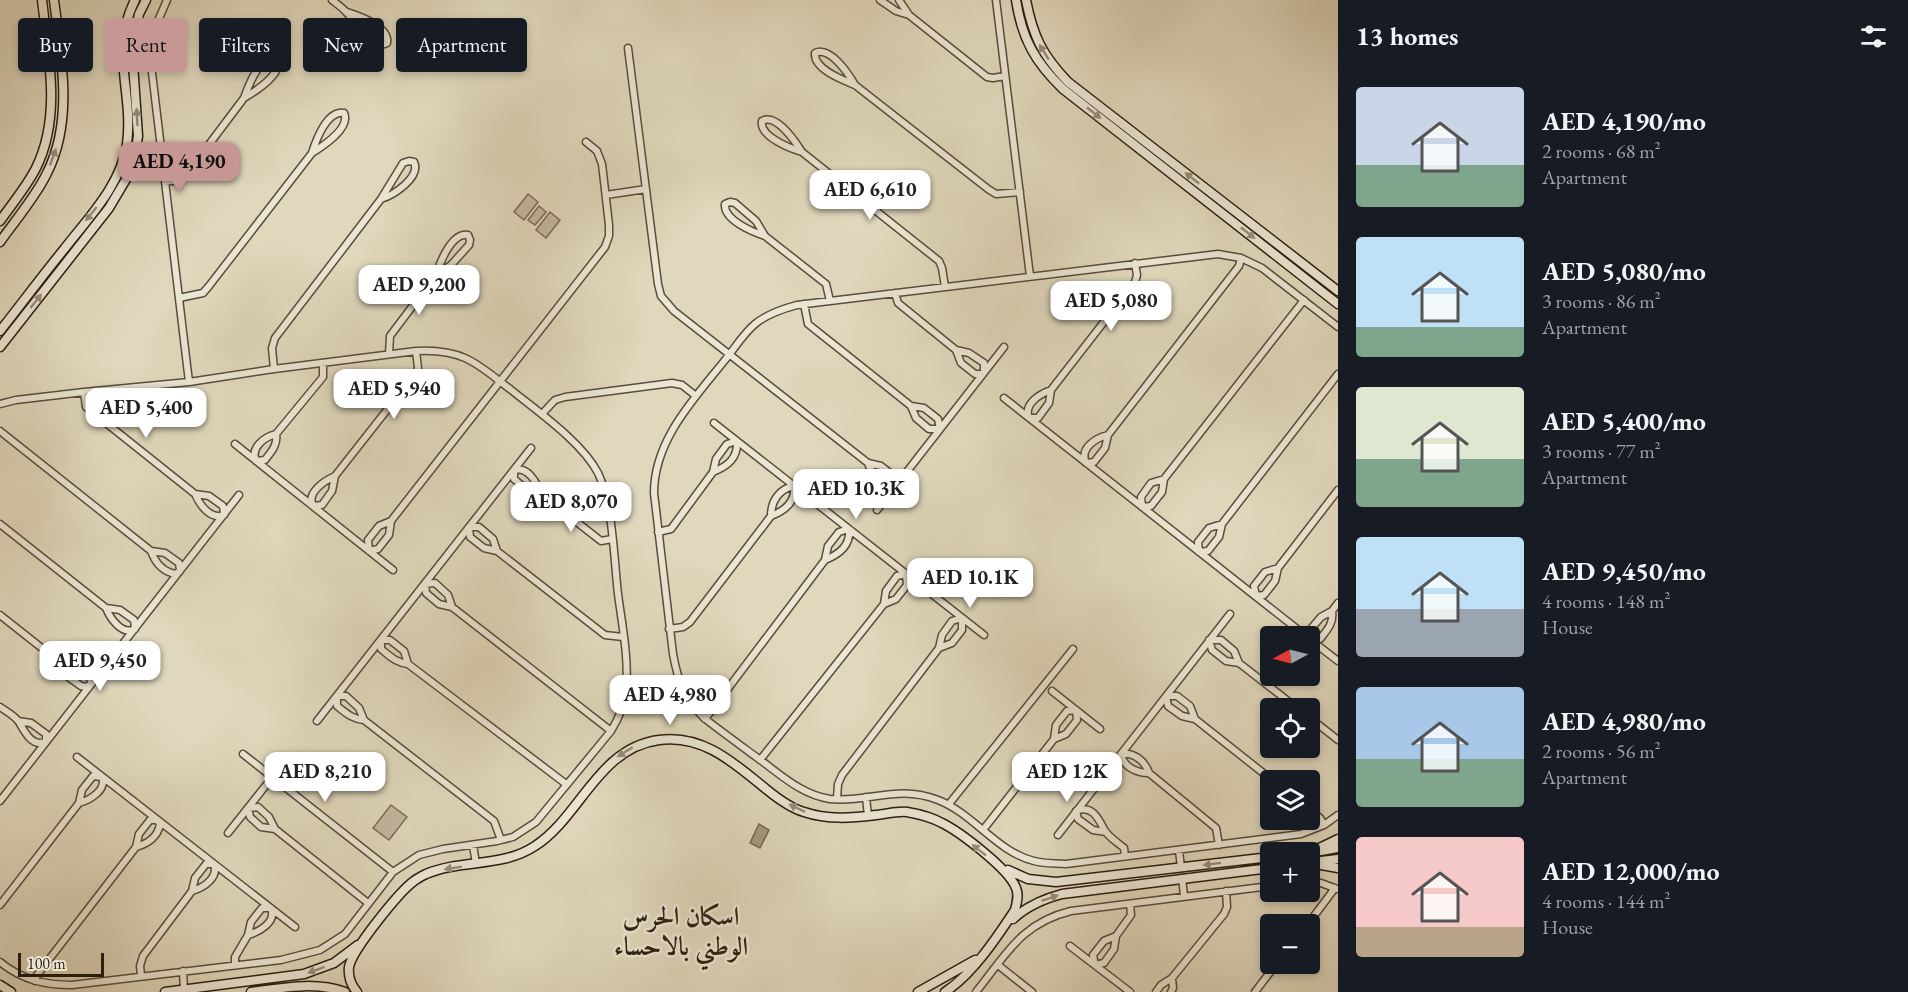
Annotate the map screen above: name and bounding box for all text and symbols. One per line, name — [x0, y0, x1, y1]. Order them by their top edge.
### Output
chip: Buy — [18, 18, 93, 72]
chip: Rent — [105, 18, 187, 72]
chip: Filters — [199, 18, 291, 72]
chip: New — [303, 18, 384, 72]
chip: Apartment — [396, 18, 527, 72]
text: 13 homes — [1356, 19, 1458, 53]
icon: filters — [1857, 20, 1890, 53]
one-way arrow — [1039, 44, 1050, 61]
text: AED 4,190/mo — [1542, 104, 1706, 138]
one-way arrow — [1086, 107, 1102, 119]
one-way arrow — [133, 108, 142, 127]
icon: home — [1404, 111, 1476, 183]
text: 2 rooms · 68 m² — [1542, 138, 1661, 164]
pin: AED 4,190 — [110, 142, 248, 193]
one-way arrow — [49, 148, 59, 166]
text: AED 4,190 — [133, 148, 225, 174]
text: Apartment — [1542, 164, 1627, 190]
pin: AED 6,610 — [801, 170, 939, 221]
one-way arrow — [1184, 171, 1200, 184]
text: AED 6,610 — [824, 176, 916, 202]
one-way arrow — [85, 207, 97, 222]
one-way arrow — [1240, 227, 1255, 239]
text: AED 5,080/mo — [1542, 254, 1706, 288]
icon: home — [1404, 261, 1476, 333]
pin: AED 9,200 — [350, 265, 488, 316]
text: AED 9,200 — [373, 271, 465, 297]
pin: AED 5,080 — [1042, 281, 1180, 332]
text: AED 5,080 — [1065, 287, 1157, 313]
text: 3 rooms · 86 m² — [1542, 288, 1661, 314]
one-way arrow — [30, 293, 42, 309]
text: Apartment — [1542, 314, 1627, 340]
pin: AED 5,940 — [325, 369, 463, 420]
text: AED 5,940 — [348, 375, 440, 401]
pin: AED 5,400 — [77, 388, 215, 439]
text: AED 5,400 — [100, 394, 192, 420]
text: AED 5,400/mo — [1542, 404, 1706, 438]
icon: home — [1404, 411, 1476, 483]
text: 3 rooms · 77 m² — [1542, 438, 1661, 464]
text: Apartment — [1542, 464, 1627, 490]
pin: AED 10.3K — [787, 469, 925, 520]
text: AED 10.3K — [807, 475, 905, 501]
pin: AED 8,070 — [502, 482, 640, 533]
text: AED 8,070 — [525, 488, 617, 514]
text: AED 9,450/mo — [1542, 554, 1706, 588]
pin: AED 10.1K — [901, 558, 1039, 609]
icon: home — [1404, 561, 1476, 633]
text: AED 10.1K — [921, 564, 1019, 590]
text: 4 rooms · 148 m² — [1542, 588, 1670, 614]
text: House — [1542, 614, 1593, 640]
north arrow — [1260, 626, 1320, 686]
map controls — [1260, 626, 1320, 974]
pin: AED 9,450 — [31, 641, 169, 692]
text: AED 9,450 — [54, 647, 146, 673]
pin: AED 4,980 — [601, 675, 739, 726]
text: AED 4,980 — [624, 681, 716, 707]
button: locate — [1260, 698, 1320, 758]
text: AED 4,980/mo — [1542, 704, 1706, 738]
icon: home — [1404, 711, 1476, 783]
text: 2 rooms · 56 m² — [1542, 738, 1661, 764]
one-way arrow — [617, 747, 633, 758]
pin: AED 8,210 — [256, 752, 394, 803]
pin: AED 12K — [1012, 752, 1122, 803]
text: AED 8,210 — [279, 758, 371, 784]
text: AED 12K — [1026, 758, 1108, 784]
text: Apartment — [1542, 764, 1627, 790]
button: layers — [1260, 770, 1320, 830]
one-way arrow — [788, 803, 805, 813]
button: + — [1260, 842, 1320, 902]
one-way arrow — [971, 844, 986, 856]
text: AED 12,000/mo — [1542, 854, 1720, 888]
one-way arrow — [1203, 859, 1222, 869]
icon: home — [1404, 861, 1476, 933]
one-way arrow — [444, 863, 463, 872]
text: 4 rooms · 144 m² — [1542, 888, 1670, 914]
one-way arrow — [1041, 893, 1059, 902]
district label: اسكان الحرس الوطني بالاحساء — [614, 899, 748, 971]
button: − — [1260, 914, 1320, 974]
text: House — [1542, 914, 1593, 940]
scale bar — [18, 950, 104, 978]
text: 100 m — [27, 953, 66, 974]
one-way arrow — [307, 965, 325, 975]

